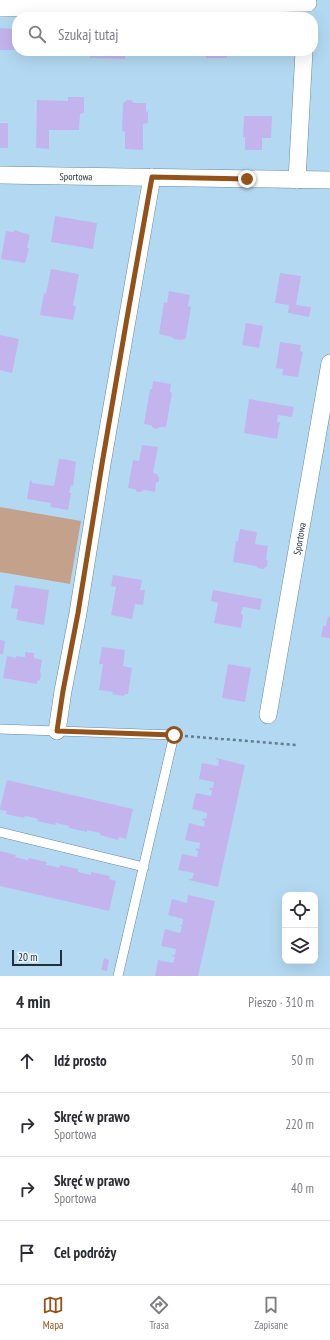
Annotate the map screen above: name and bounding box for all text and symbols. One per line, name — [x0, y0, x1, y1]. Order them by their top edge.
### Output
search box — [12, 12, 318, 56]
icon: search — [26, 23, 48, 45]
text: Szukaj tutaj — [58, 25, 119, 44]
street label: Sportowa — [60, 170, 92, 183]
route end — [238, 170, 256, 188]
street label: Sportowa — [290, 522, 309, 556]
route start — [165, 726, 183, 744]
map controls — [282, 892, 318, 964]
button: locate — [282, 892, 318, 928]
button: layers — [282, 928, 318, 964]
scale bar — [12, 948, 62, 967]
text: 20 m — [18, 950, 37, 964]
text: 4 min — [16, 991, 50, 1013]
text: Pieszo · 310 m — [248, 994, 314, 1011]
icon: ahead — [16, 1050, 38, 1072]
text: Idź prosto — [54, 1051, 107, 1070]
text: 50 m — [291, 1052, 314, 1069]
text: Skręć w prawo — [54, 1107, 130, 1126]
icon: right — [16, 1114, 38, 1136]
text: 220 m — [285, 1116, 314, 1133]
text: Sportowa — [54, 1126, 97, 1143]
text: Skręć w prawo — [54, 1171, 130, 1190]
icon: right — [16, 1178, 38, 1200]
text: 40 m — [291, 1180, 314, 1197]
text: Sportowa — [54, 1190, 97, 1207]
icon: arrive — [16, 1242, 38, 1264]
text: Cel podróży — [54, 1243, 116, 1262]
tab: Mapa — [42, 1294, 64, 1332]
tab: Trasa — [148, 1294, 170, 1332]
tab: Zapisane — [254, 1294, 288, 1332]

